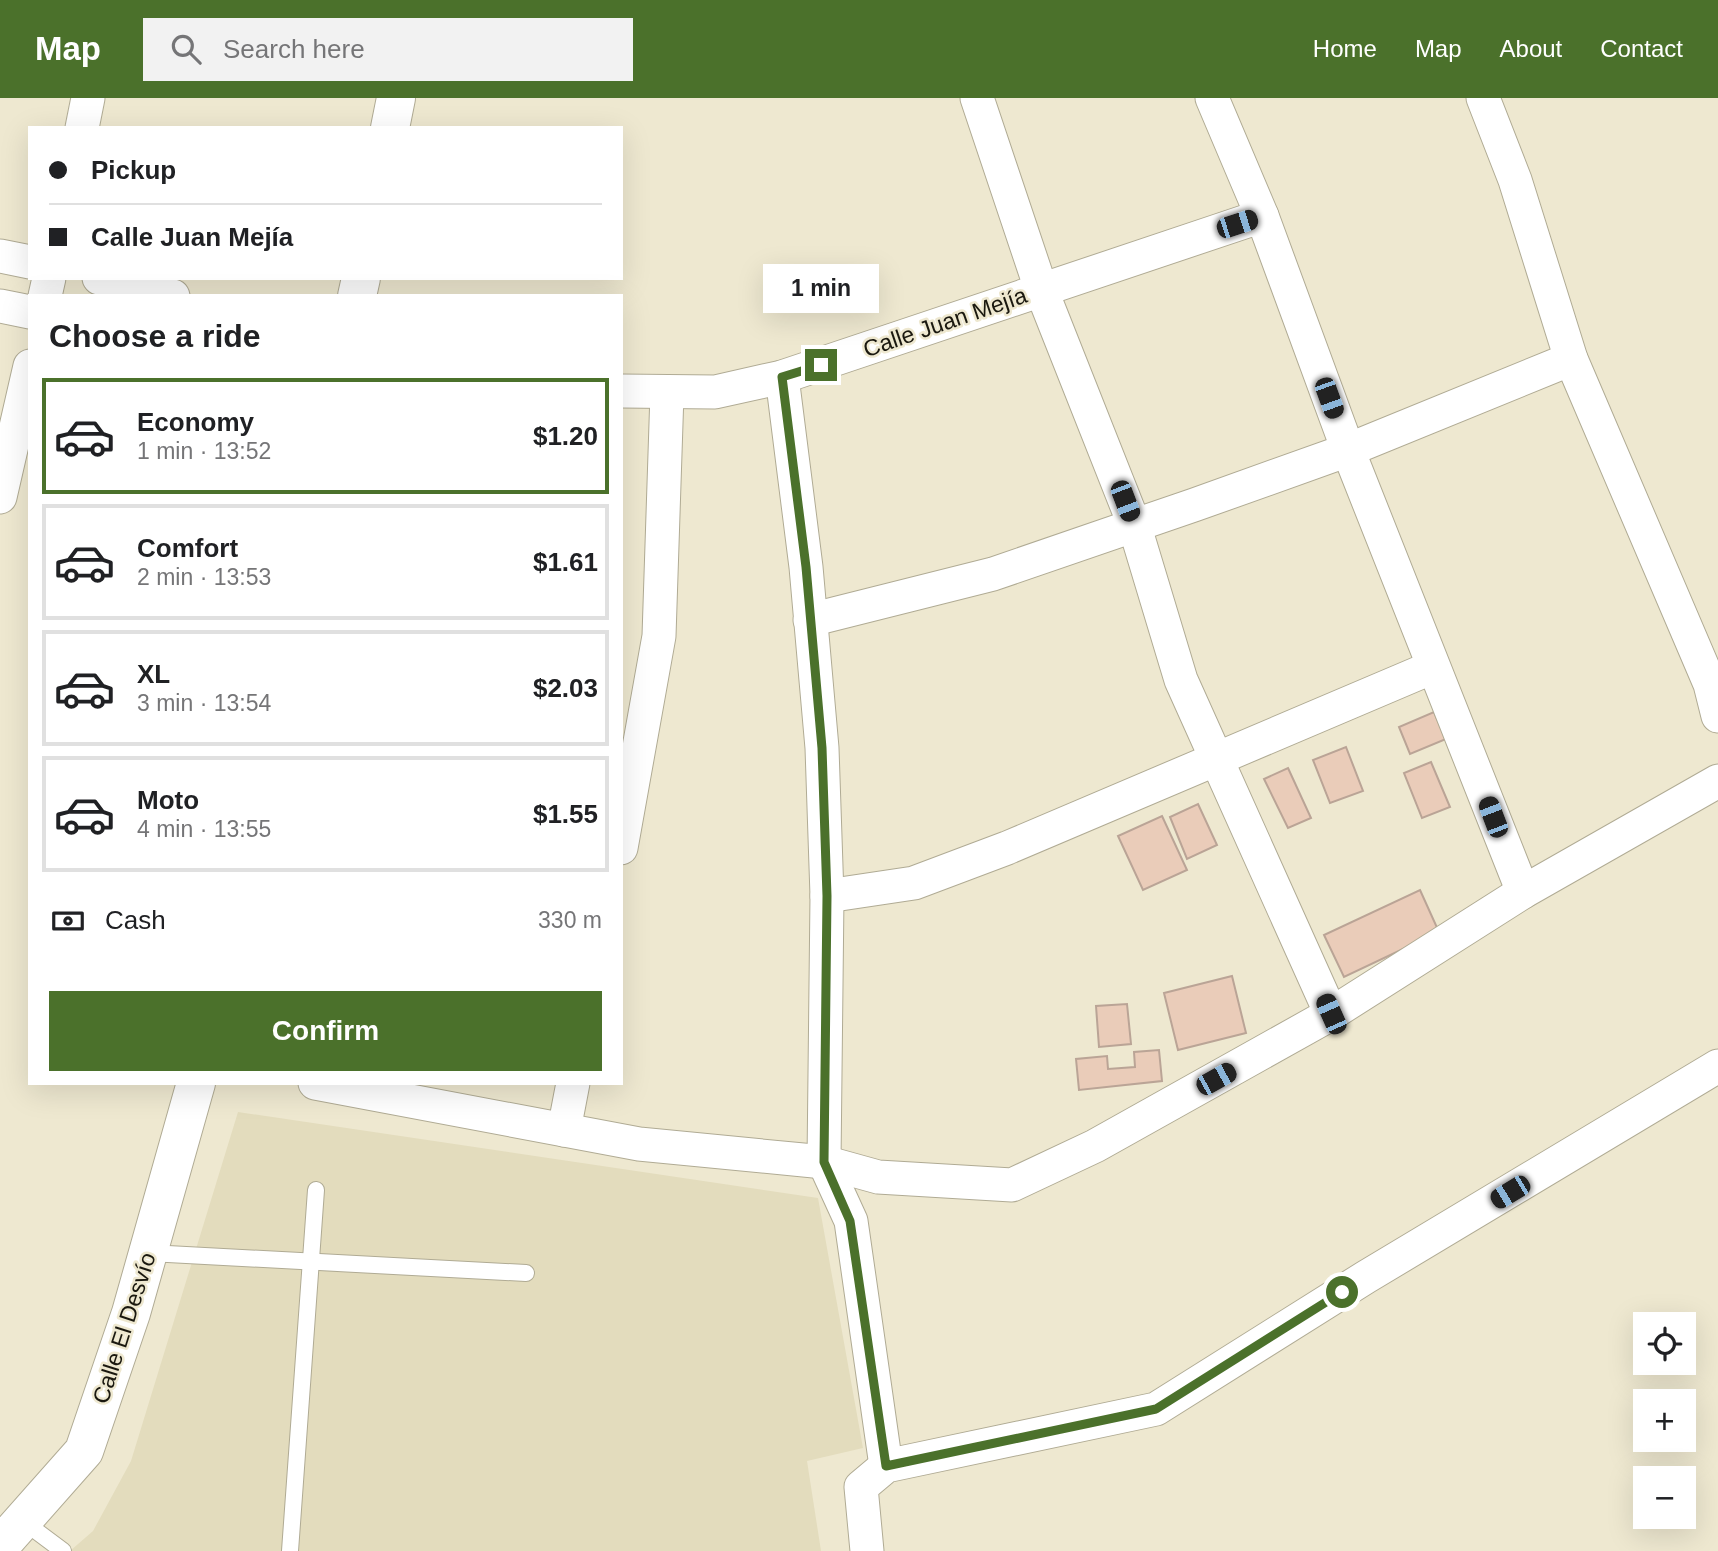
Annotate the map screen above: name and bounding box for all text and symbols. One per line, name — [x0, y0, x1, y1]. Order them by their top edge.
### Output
search box — [143, 18, 633, 81]
text: Map — [35, 30, 101, 67]
icon: search — [167, 30, 205, 68]
text: Search here — [223, 34, 365, 64]
text: Home — [1313, 35, 1377, 62]
text: Map — [1415, 35, 1462, 62]
text: About — [1500, 35, 1562, 62]
text: Contact — [1600, 35, 1683, 62]
text: Pickup — [91, 155, 176, 185]
car — [1214, 208, 1261, 240]
text: Calle Juan Mejía — [91, 222, 293, 252]
callout: 1 min — [763, 264, 879, 313]
text: 1 min — [791, 275, 851, 301]
street label: Calle Juan Mejía — [860, 282, 1030, 362]
text: Choose a ride — [49, 318, 261, 354]
route end — [805, 349, 837, 381]
car — [1312, 375, 1347, 421]
icon: car — [53, 405, 116, 468]
text: Economy — [137, 407, 254, 437]
text: $1.20 — [533, 421, 598, 451]
text: 1 min · 13:52 — [137, 438, 271, 464]
car — [1108, 478, 1143, 524]
icon: car — [53, 531, 116, 594]
text: Comfort — [137, 533, 238, 563]
text: $1.61 — [533, 547, 598, 577]
text: 2 min · 13:53 — [137, 564, 271, 590]
icon: car — [53, 657, 116, 720]
text: XL — [137, 659, 170, 689]
text: $2.03 — [533, 673, 598, 703]
text: 3 min · 13:54 — [137, 690, 271, 716]
icon: car — [53, 783, 116, 846]
text: Moto — [137, 785, 199, 815]
car — [1476, 794, 1511, 840]
text: $1.55 — [533, 799, 598, 829]
text: 4 min · 13:55 — [137, 816, 271, 842]
icon: cash — [49, 902, 87, 940]
text: Cash — [105, 905, 166, 935]
text: 330 m — [538, 907, 602, 933]
button: Confirm — [49, 991, 602, 1071]
car — [1313, 991, 1350, 1037]
car — [1193, 1060, 1240, 1098]
car — [1487, 1172, 1534, 1212]
street label: Calle El Desvío — [87, 1249, 161, 1407]
route start — [1326, 1276, 1358, 1308]
map controls — [1633, 1312, 1696, 1529]
button: locate — [1633, 1312, 1696, 1375]
button: + — [1633, 1389, 1696, 1452]
button: − — [1633, 1466, 1696, 1529]

